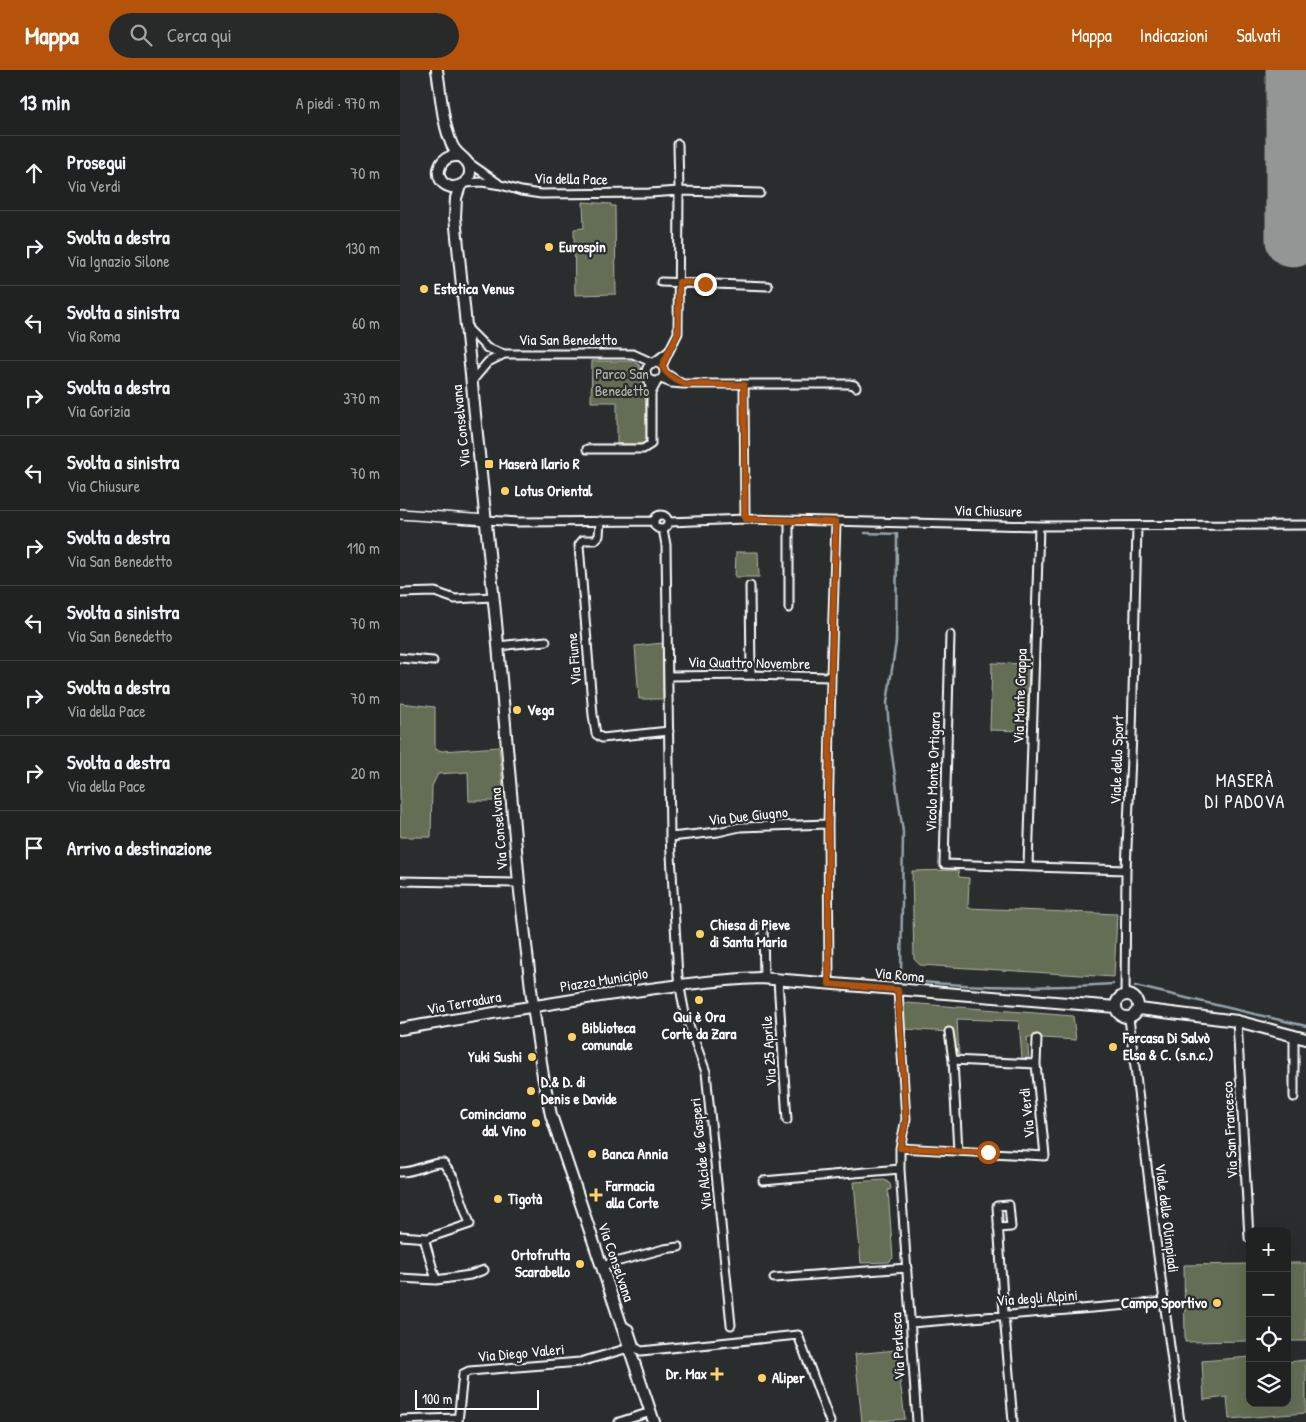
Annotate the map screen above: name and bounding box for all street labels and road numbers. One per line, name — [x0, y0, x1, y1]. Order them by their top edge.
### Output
street label: Via della Pace — [534, 167, 608, 190]
street label: Via San Benedetto — [519, 329, 617, 350]
street label: Via Conselvana — [446, 384, 475, 468]
street label: Via Chiusure — [954, 499, 1022, 522]
street label: Via Fiume — [561, 632, 586, 686]
street label: Via Monte Grappa — [1007, 648, 1032, 744]
street label: Via Quattro Novembre — [688, 651, 810, 674]
street label: Vicolo Monte Ortigara — [920, 711, 945, 832]
street label: Viale dello Sport — [1104, 714, 1129, 805]
street label: Via Conselvana — [484, 787, 513, 871]
street label: Via Due Giugno — [707, 801, 789, 830]
street label: Piazza Municipio — [558, 962, 649, 997]
street label: Via Roma — [873, 962, 925, 987]
street label: Via Terradura — [425, 986, 503, 1019]
street label: Via 25 Aprile — [756, 1015, 781, 1087]
street label: Via San Francesco — [1216, 1081, 1243, 1179]
street label: Via Verdi — [1013, 1087, 1040, 1139]
street label: Via Alcide de Gasperi — [684, 1097, 717, 1211]
street label: Viale delle Olimpiadi — [1150, 1162, 1185, 1274]
street label: Via Conselvana — [593, 1219, 640, 1304]
street label: Via degli Alpini — [996, 1284, 1078, 1311]
street label: Via Perlasca — [885, 1312, 910, 1380]
street label: Via Diego Valeri — [477, 1338, 565, 1367]

